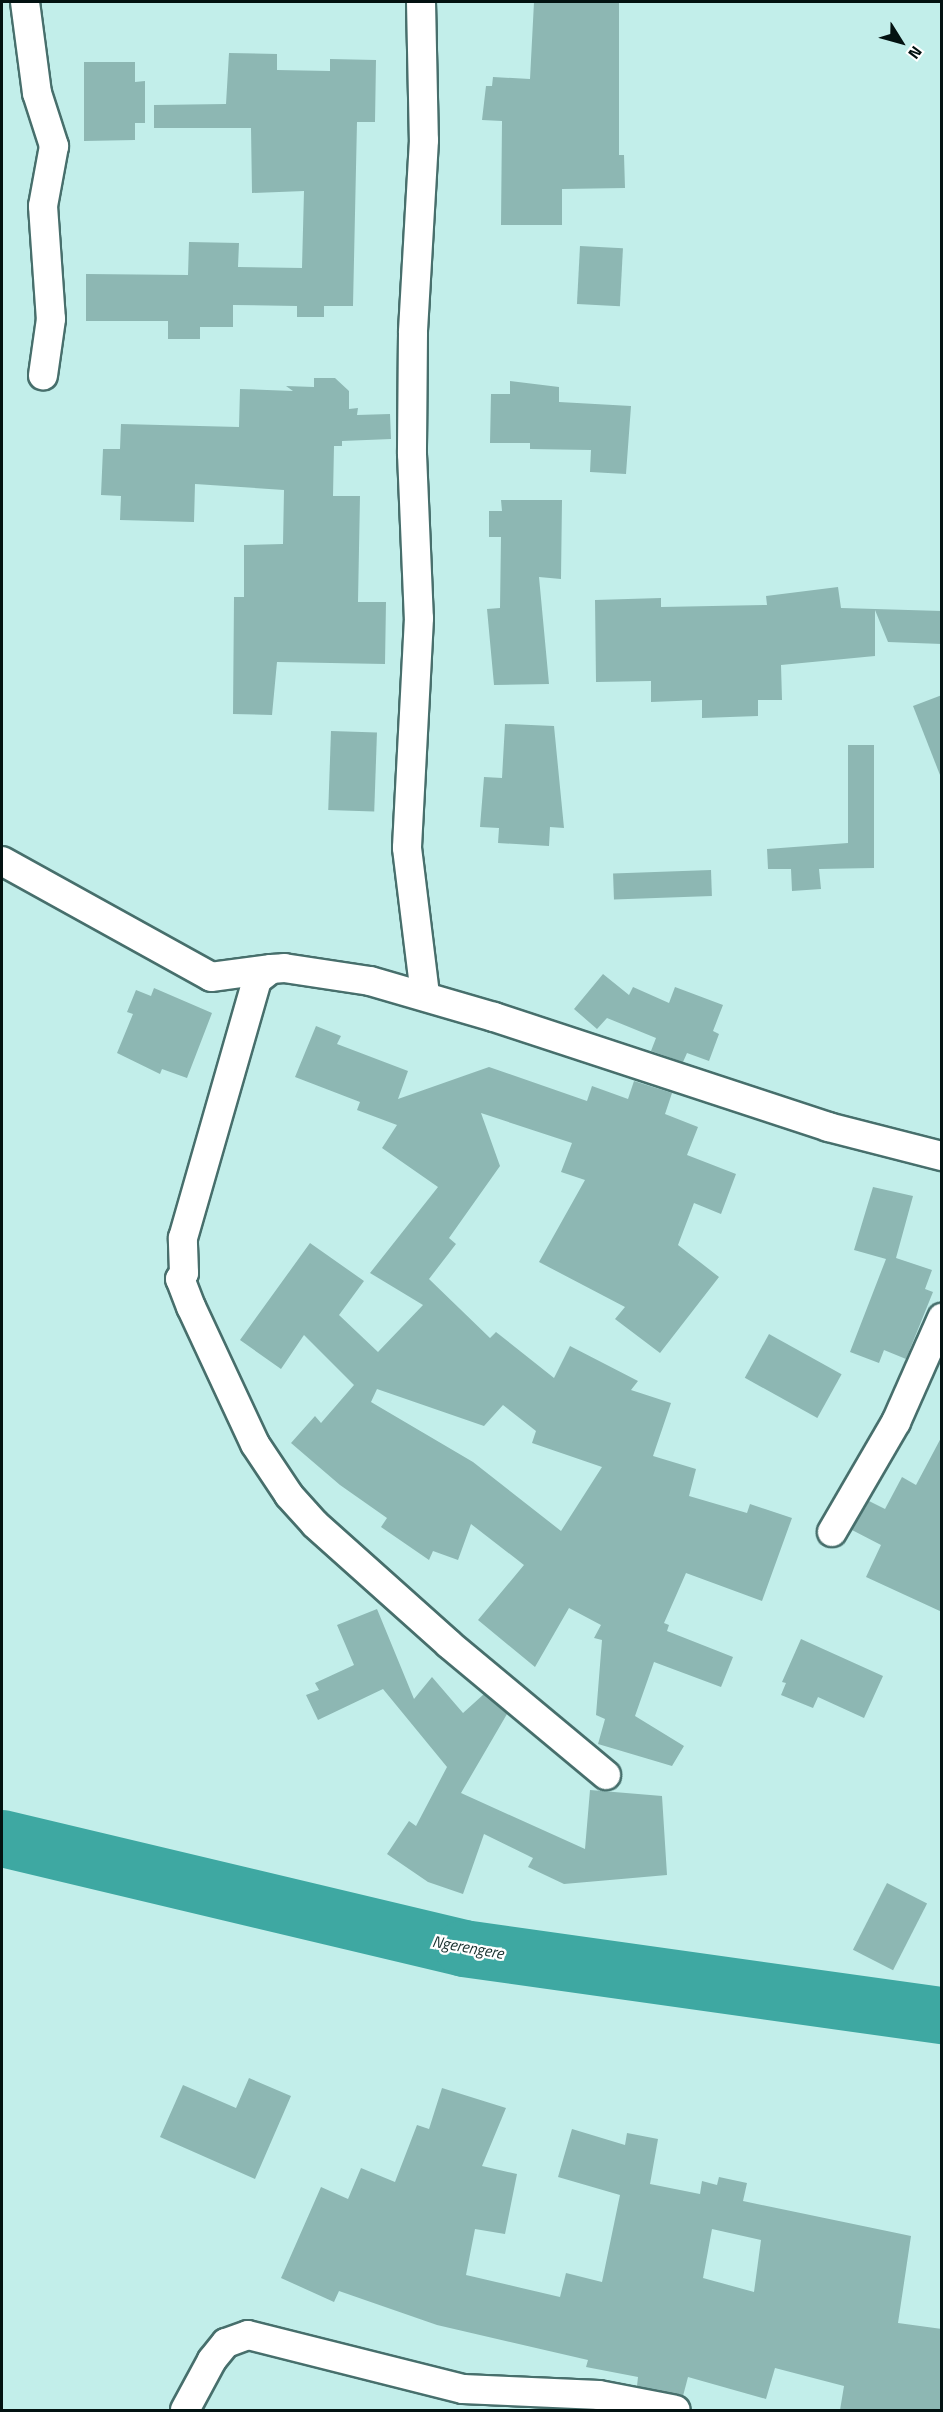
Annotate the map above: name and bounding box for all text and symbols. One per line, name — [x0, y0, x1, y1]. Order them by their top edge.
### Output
north arrow — [871, 12, 931, 72]
text: N — [902, 41, 928, 64]
water label: Ngerengere — [431, 1931, 505, 1963]

